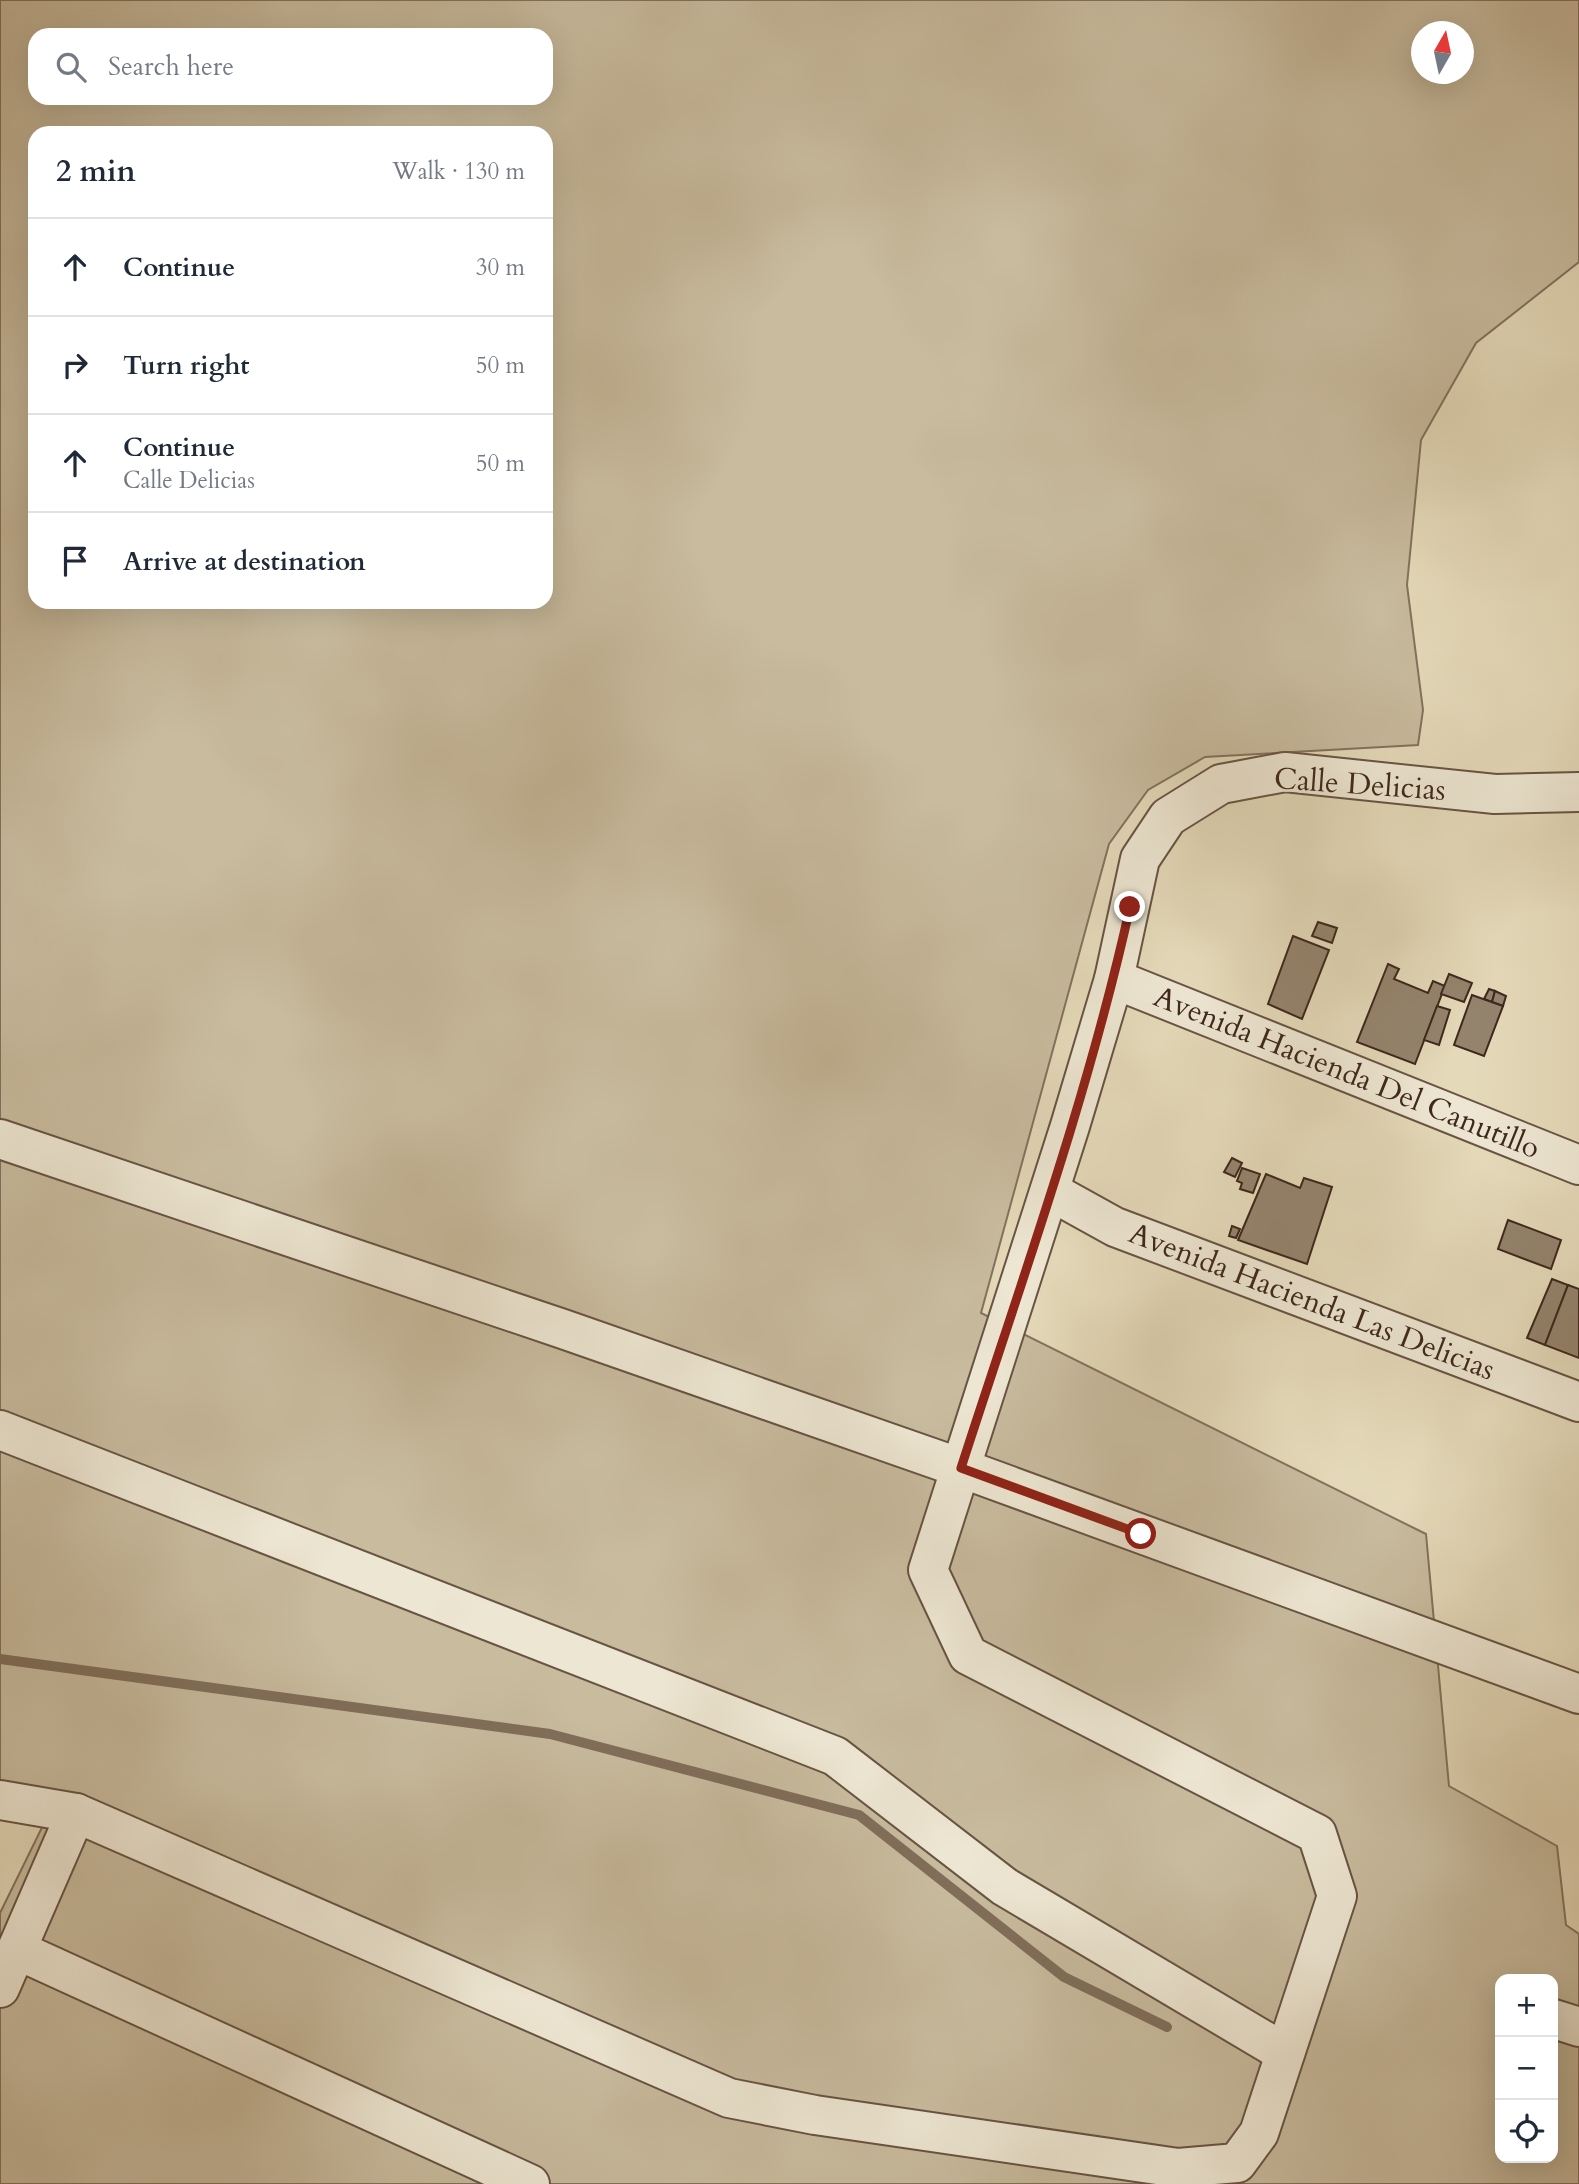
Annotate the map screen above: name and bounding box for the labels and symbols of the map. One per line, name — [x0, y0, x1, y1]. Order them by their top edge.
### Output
north arrow — [1411, 21, 1474, 84]
street label: Calle Delicias — [1273, 758, 1447, 811]
route end — [1114, 891, 1145, 922]
street label: Avenida Hacienda Del Canutillo — [1148, 976, 1546, 1169]
street label: Avenida Hacienda Las Delicias — [1123, 1213, 1501, 1390]
route start — [1125, 1518, 1156, 1549]

